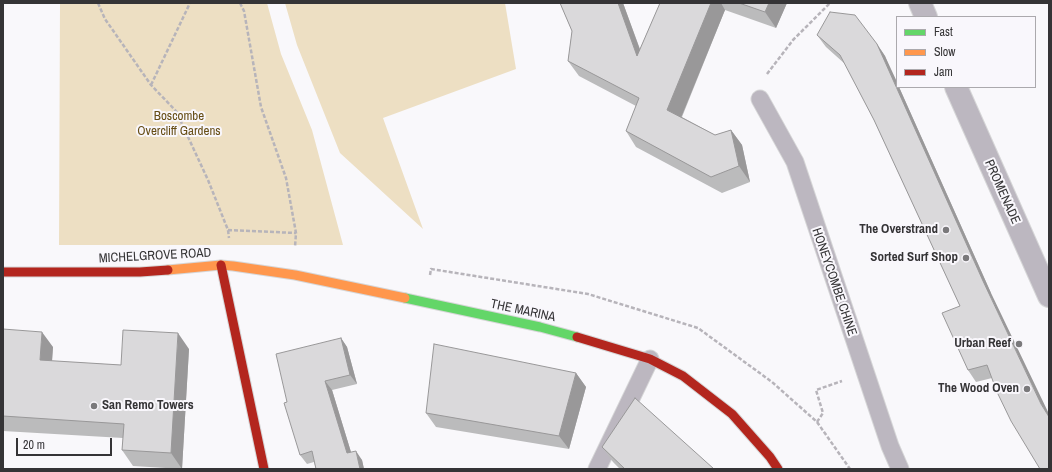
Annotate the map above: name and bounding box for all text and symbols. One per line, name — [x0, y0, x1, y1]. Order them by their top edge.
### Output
legend — [896, 16, 1036, 88]
text: Fast — [934, 24, 953, 40]
text: Slow — [934, 44, 955, 60]
text: Jam — [934, 64, 953, 80]
park label: Boscombe Overcliff Gardens — [137, 109, 221, 140]
street label: PROMENADE — [981, 157, 1023, 227]
place label: The Overstrand — [859, 222, 938, 238]
marker: The Overstrand — [941, 225, 951, 235]
street label: HONEYCOMBE CHINE — [808, 226, 860, 338]
street label: MICHELGROVE ROAD — [98, 245, 212, 267]
place label: Sorted Surf Shop — [870, 250, 958, 266]
marker: Sorted Surf Shop — [961, 253, 971, 263]
street label: THE MARINA — [489, 297, 557, 325]
place label: Urban Reef — [954, 336, 1011, 352]
marker: Urban Reef — [1014, 339, 1024, 349]
place label: The Wood Oven — [938, 381, 1019, 397]
marker: The Wood Oven — [1022, 384, 1032, 394]
place label: San Remo Towers — [102, 398, 194, 414]
marker: San Remo Towers — [89, 401, 99, 411]
scale bar — [18, 430, 114, 456]
text: 20 m — [23, 437, 45, 453]

